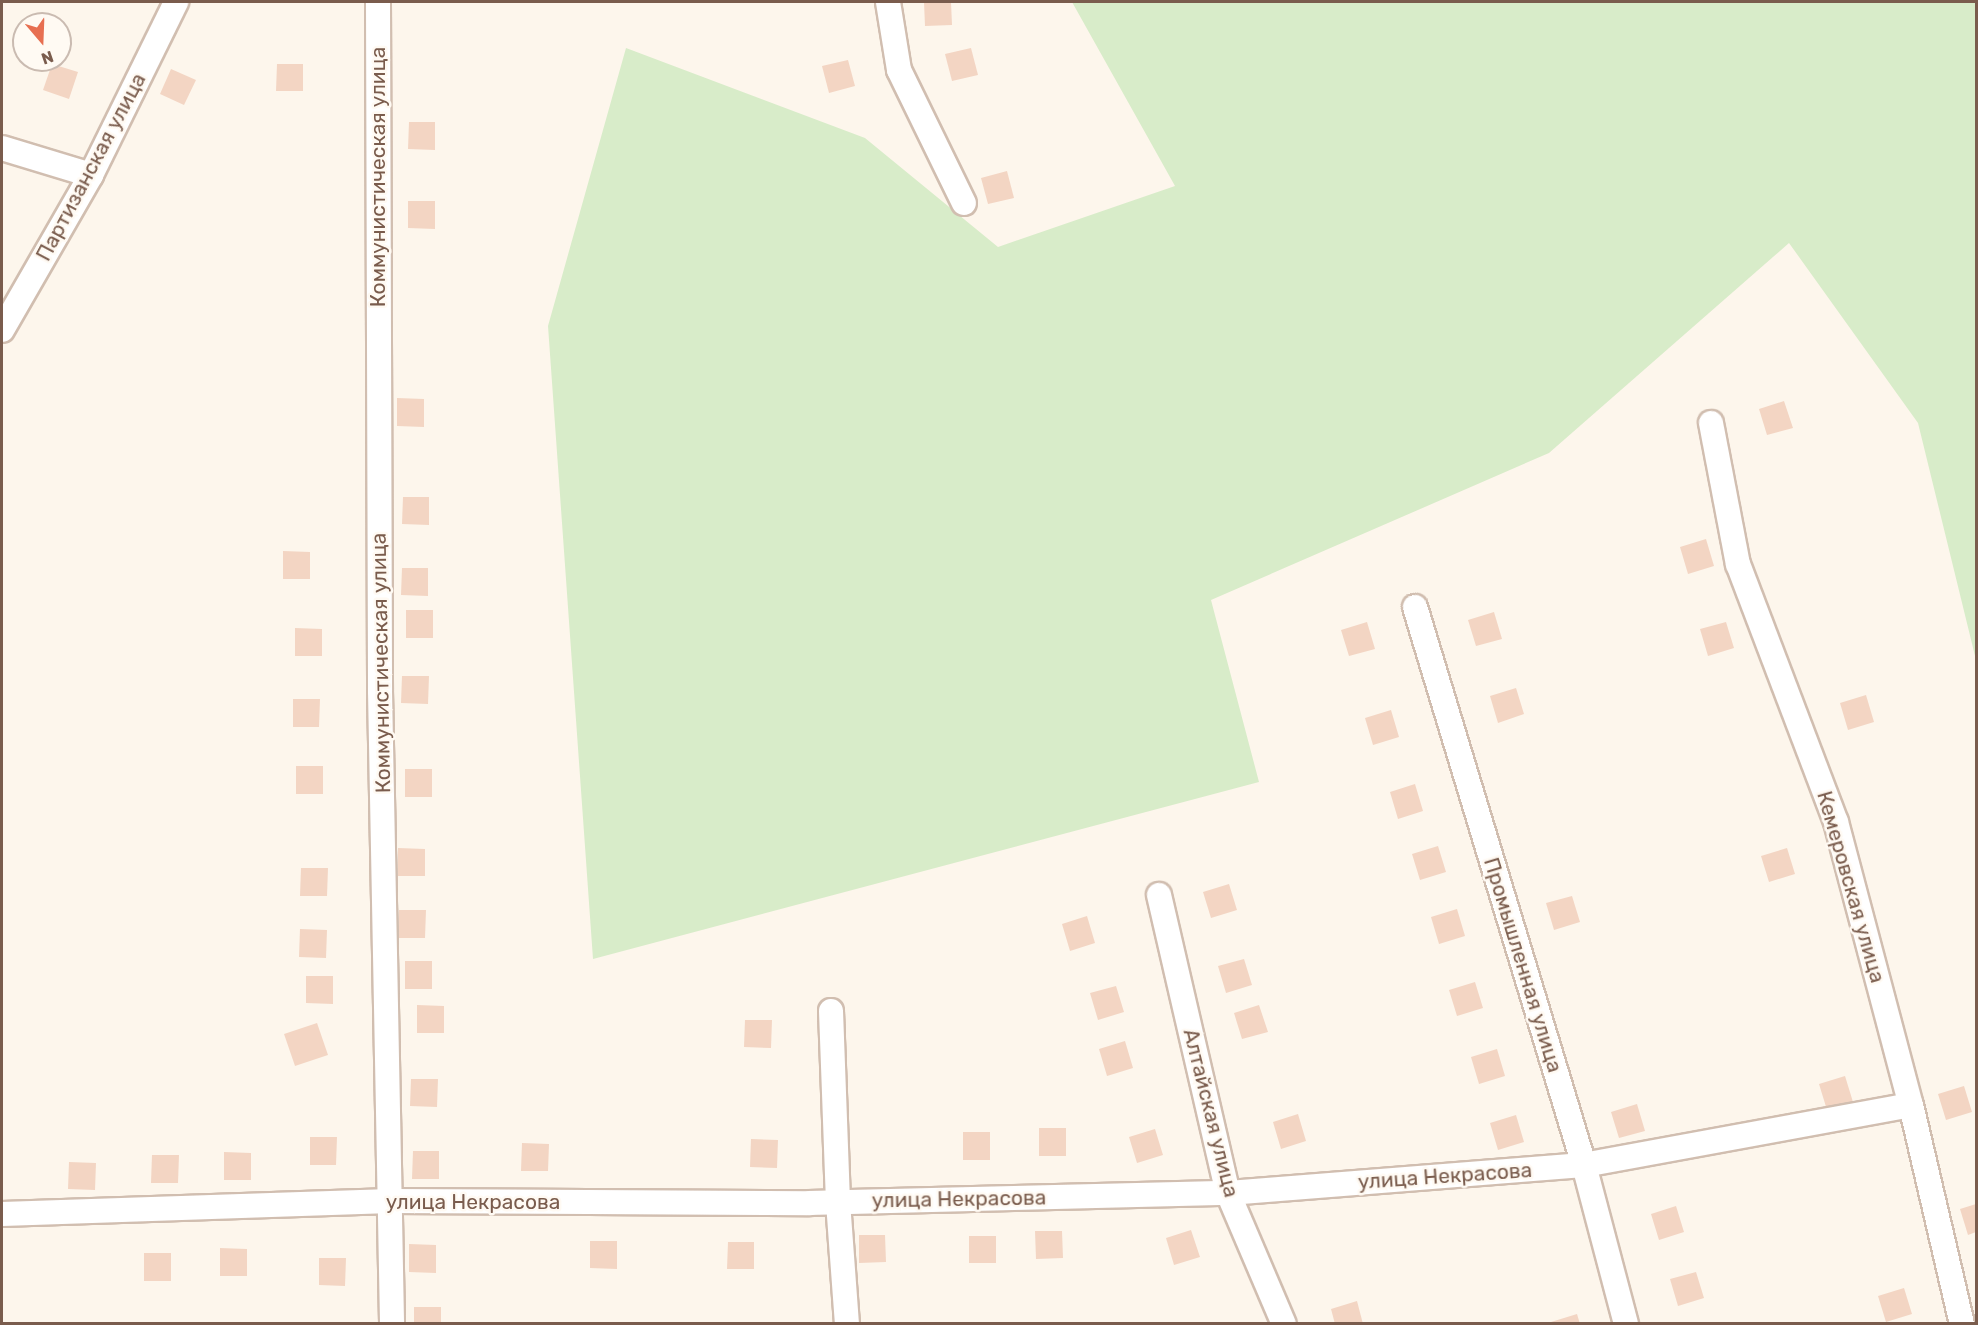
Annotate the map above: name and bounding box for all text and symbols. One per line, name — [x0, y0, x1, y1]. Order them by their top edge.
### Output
north arrow — [12, 12, 72, 72]
text: N — [39, 47, 56, 68]
street label: Коммунистическая улица — [365, 47, 391, 307]
street label: Партизанская улица — [31, 69, 151, 265]
street label: Коммунистическая улица — [366, 533, 396, 793]
street label: Кемеровская улица — [1812, 788, 1890, 986]
street label: Промышленная улица — [1478, 855, 1568, 1075]
street label: Алтайская улица — [1178, 1026, 1244, 1200]
street label: улица Некрасова — [1357, 1157, 1533, 1195]
street label: улица Некрасова — [871, 1185, 1047, 1213]
street label: улица Некрасова — [386, 1189, 560, 1215]

